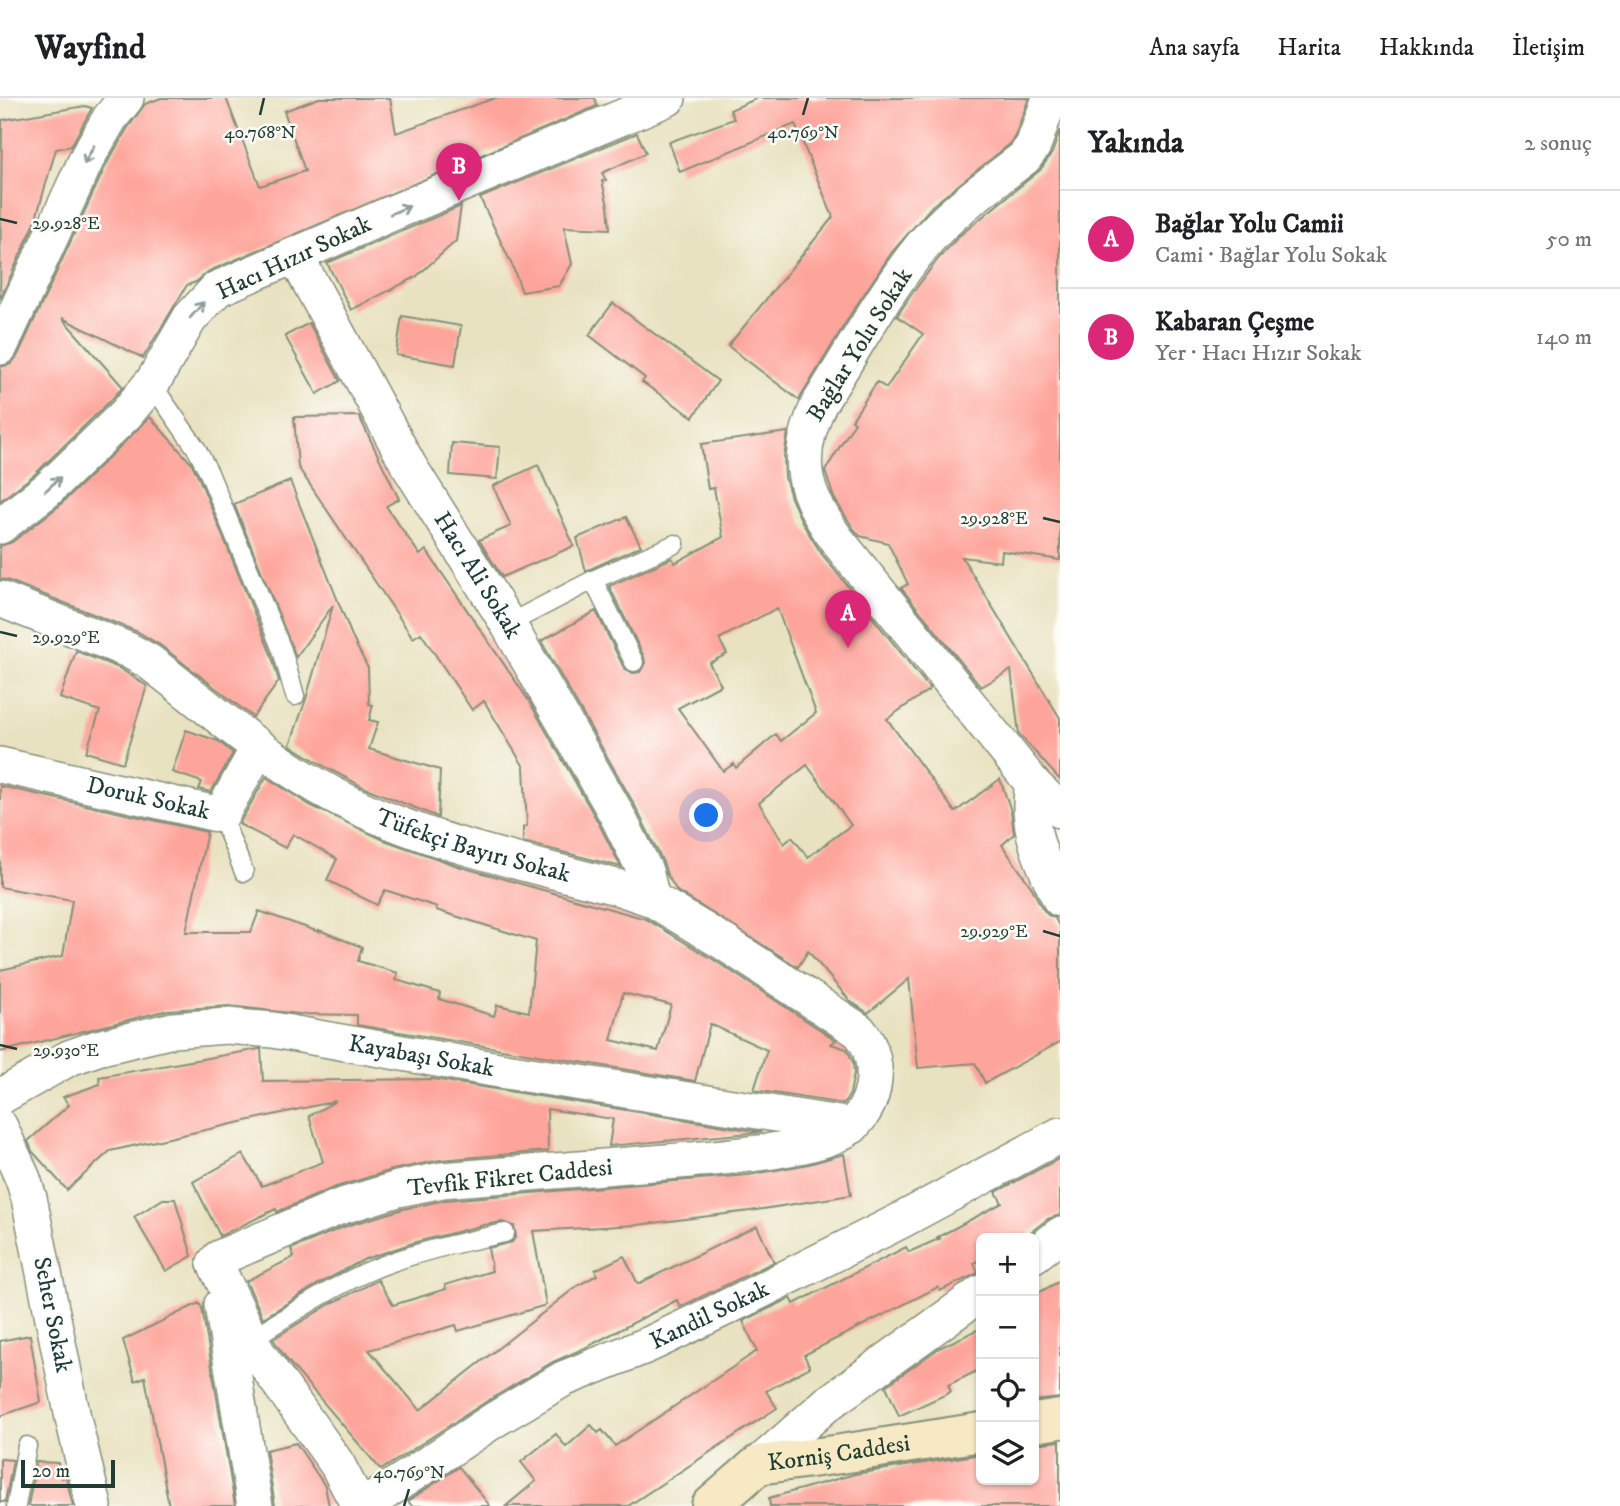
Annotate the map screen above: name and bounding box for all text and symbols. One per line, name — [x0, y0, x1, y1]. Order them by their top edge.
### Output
text: Wayfind — [35, 28, 145, 69]
text: Ana sayfa — [1149, 33, 1240, 63]
text: Harita — [1278, 33, 1341, 63]
text: Hakkında — [1379, 33, 1474, 63]
text: İletişim — [1512, 33, 1585, 63]
text: 40.768°N — [224, 122, 296, 144]
text: 40.769°N — [767, 122, 839, 144]
text: Yakında — [1088, 125, 1184, 162]
text: 2 sonuç — [1524, 129, 1592, 158]
pin: B — [436, 143, 482, 201]
one-way arrow — [82, 144, 96, 165]
one-way arrow — [388, 202, 410, 215]
text: Bağlar Yolu Camii — [1155, 208, 1344, 241]
street label: Hacı Hızır Sokak — [212, 209, 376, 307]
text: 29.928°E — [32, 213, 100, 235]
text: A — [1104, 225, 1118, 254]
text: 50 m — [1546, 225, 1592, 254]
text: Cami · Bağlar Yolu Sokak — [1155, 241, 1387, 270]
street label: Bağlar Yolu Sokak — [801, 262, 919, 427]
one-way arrow — [189, 301, 205, 319]
text: Kabaran Çeşme — [1155, 306, 1314, 339]
text: B — [1104, 323, 1118, 352]
text: 140 m — [1536, 323, 1592, 352]
text: Yer · Hacı Hızır Sokak — [1155, 339, 1362, 368]
one-way arrow — [44, 476, 62, 492]
street label: Hacı Ali Sokak — [427, 506, 528, 644]
text: 29.928°E — [960, 508, 1028, 530]
pin: A — [825, 590, 871, 648]
text: 29.929°E — [32, 627, 100, 649]
street label: Doruk Sokak — [84, 770, 213, 827]
your location — [689, 798, 723, 832]
street label: Tüfekçi Bayırı Sokak — [372, 802, 574, 890]
text: 29.929°E — [960, 921, 1028, 943]
street label: Kayabaşı Sokak — [346, 1029, 497, 1084]
text: 29.930°E — [33, 1040, 99, 1062]
street label: Tevfik Fikret Caddesi — [406, 1152, 614, 1204]
map controls — [976, 1233, 1039, 1485]
button: + — [976, 1233, 1039, 1296]
street label: Seher Sokak — [26, 1254, 79, 1375]
street label: Kandil Sokak — [645, 1274, 774, 1357]
button: − — [976, 1296, 1039, 1359]
button: locate — [976, 1359, 1039, 1422]
button: layers — [976, 1422, 1039, 1485]
street label: Korniş Caddesi — [766, 1428, 912, 1479]
scale bar — [21, 1457, 116, 1489]
text: 20 m — [32, 1460, 70, 1483]
text: 40.769°N — [373, 1462, 445, 1484]

